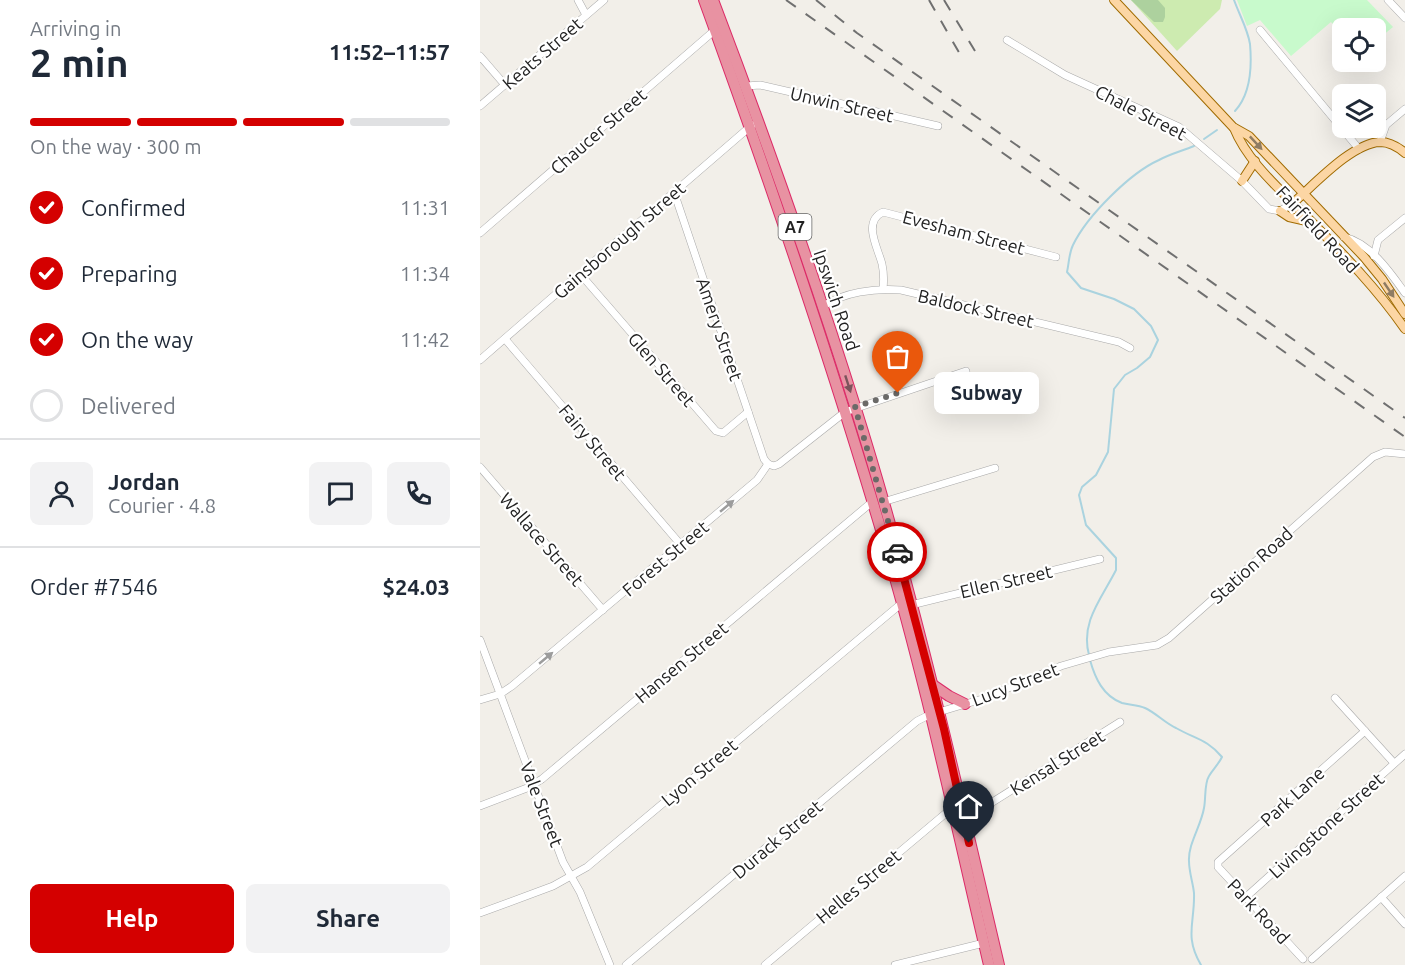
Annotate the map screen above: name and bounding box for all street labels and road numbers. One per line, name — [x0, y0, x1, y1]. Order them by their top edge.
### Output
street label: Keats Street — [498, 13, 586, 93]
street label: Chale Street — [1092, 80, 1190, 144]
street label: Unwin Street — [788, 82, 896, 126]
street label: Chaucer Street — [546, 84, 650, 178]
street label: Gainsborough Street — [549, 178, 689, 302]
street label: Fairfield Road — [1273, 181, 1363, 277]
street label: Evesham Street — [901, 206, 1027, 258]
road number: A7 — [778, 214, 812, 240]
street label: Ipswich Road — [810, 247, 864, 353]
street label: Amery Street — [693, 275, 747, 383]
street label: Baldock Street — [916, 285, 1036, 331]
street label: Glen Street — [625, 328, 699, 410]
street label: Fairy Street — [556, 400, 630, 484]
street label: Wallace Street — [496, 488, 588, 590]
street label: Forest Street — [618, 516, 712, 600]
street label: Station Road — [1206, 523, 1296, 607]
street label: Ellen Street — [958, 561, 1054, 601]
street label: Hansen Street — [631, 618, 731, 706]
street label: Lucy Street — [969, 658, 1061, 710]
street label: Kensal Street — [1006, 725, 1108, 799]
street label: Lyon Street — [657, 735, 741, 809]
street label: Vale Street — [517, 759, 567, 849]
street label: Park Lane — [1256, 762, 1328, 830]
street label: Livingstone Street — [1265, 768, 1387, 882]
street label: Durack Street — [728, 796, 826, 882]
street label: Helles Street — [812, 845, 904, 927]
street label: Park Road — [1224, 874, 1294, 948]

